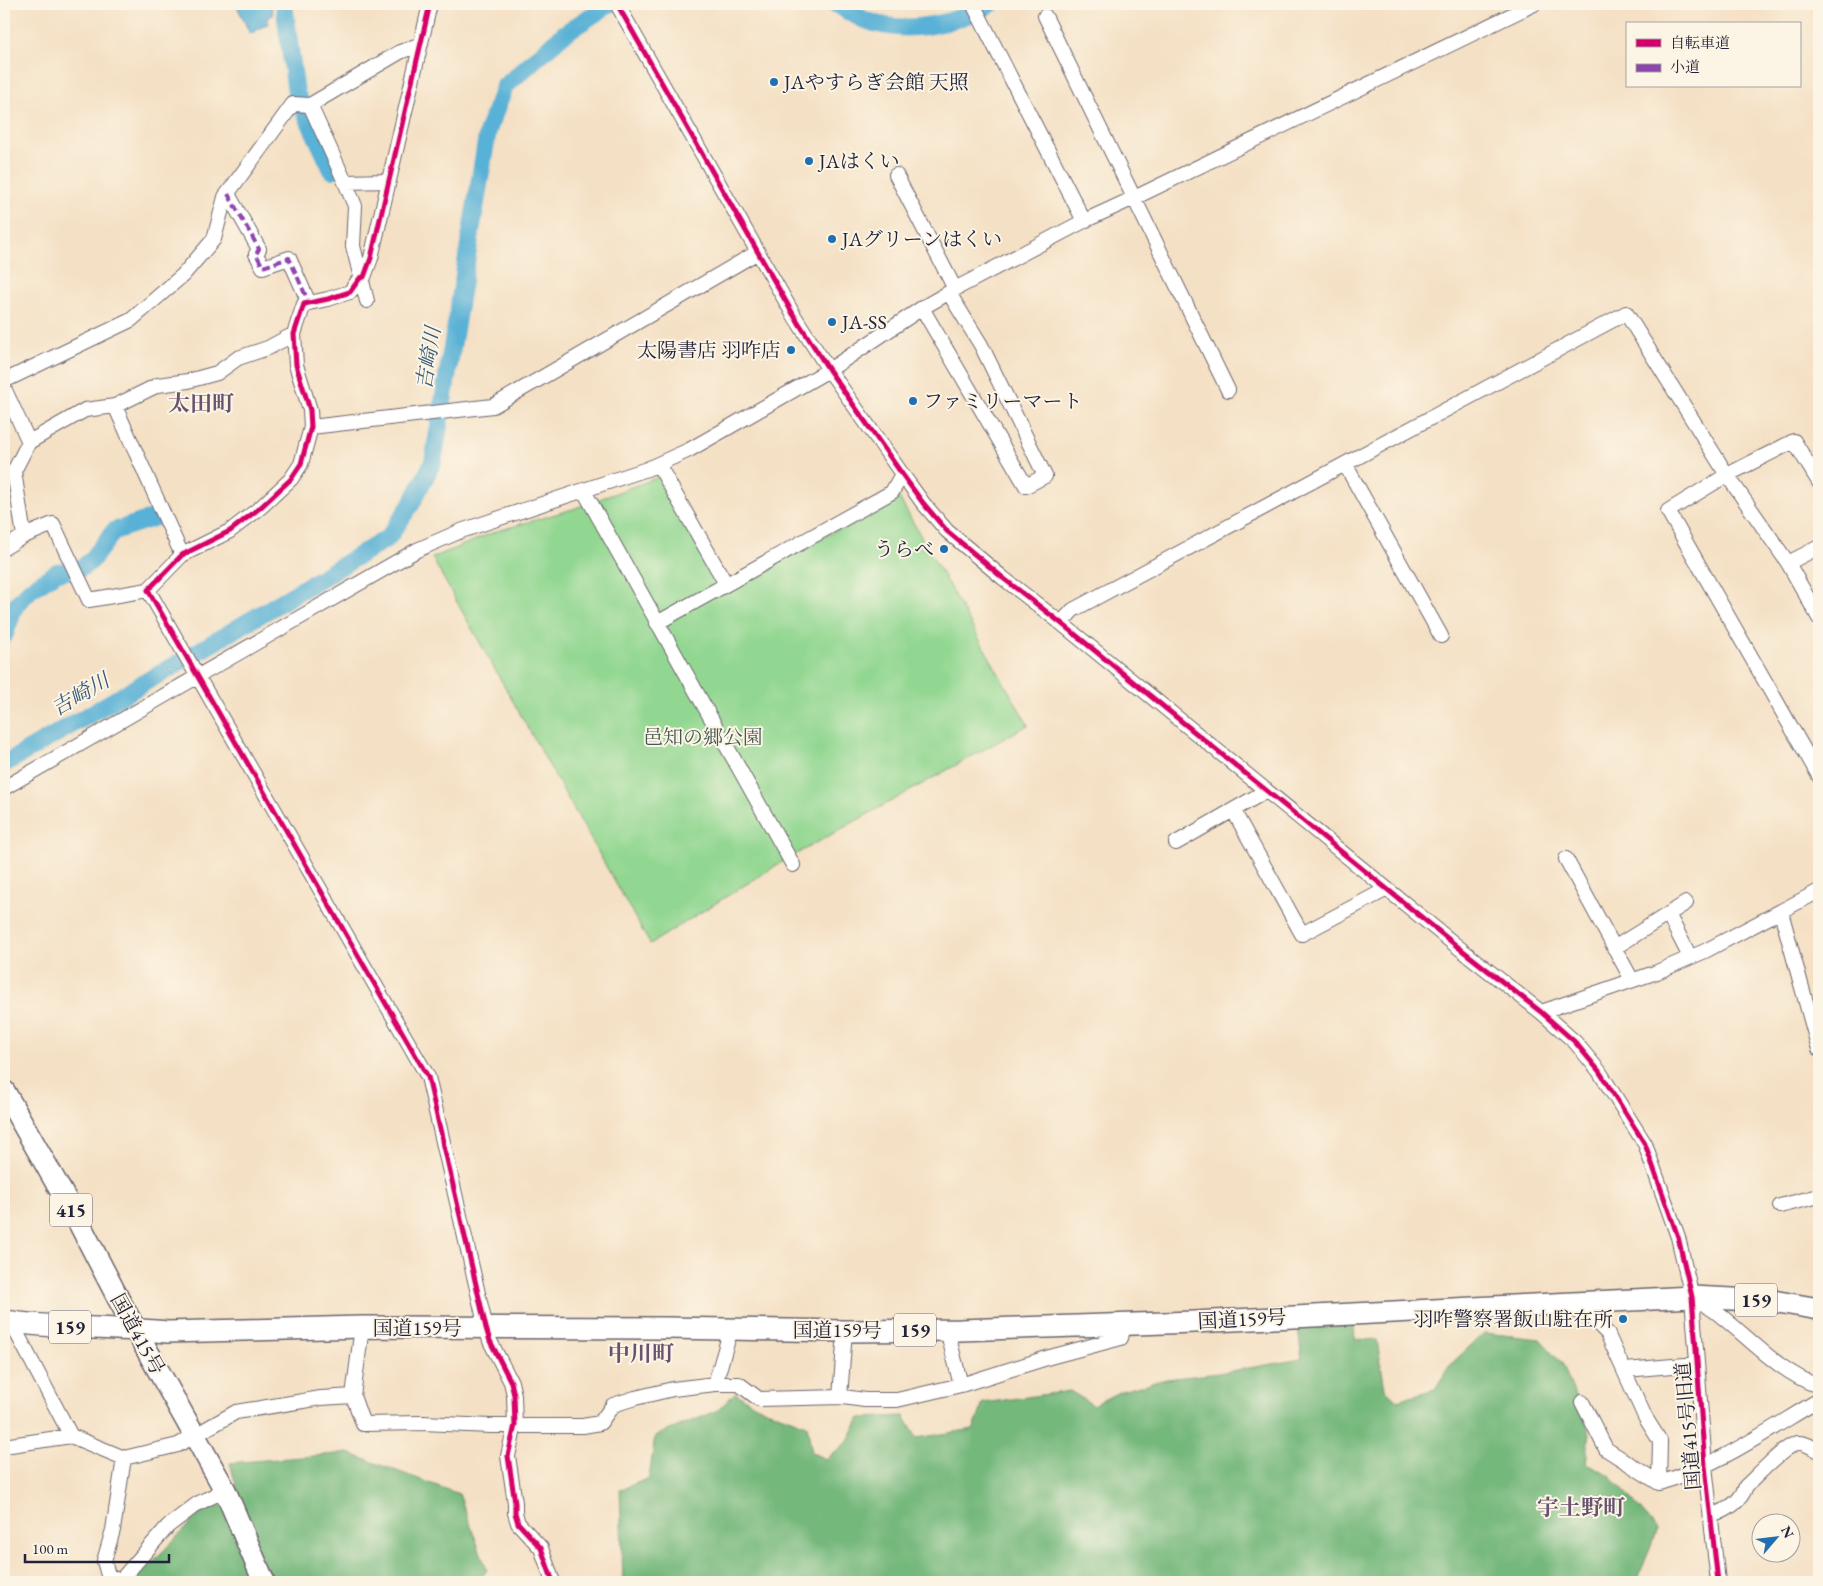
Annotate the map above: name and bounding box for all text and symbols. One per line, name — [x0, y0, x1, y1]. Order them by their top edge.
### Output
legend — [1626, 22, 1800, 88]
text: 自転車道 — [1670, 33, 1730, 52]
text: 小道 — [1670, 57, 1700, 76]
place label: JAやすらぎ会館 天照 — [782, 69, 969, 95]
marker: JAやすらぎ会館 天照 — [768, 76, 780, 88]
place label: JAはくい — [817, 148, 900, 174]
marker: JAはくい — [803, 155, 815, 167]
place label: JAグリーンはくい — [840, 226, 1002, 252]
marker: JAグリーンはくい — [826, 233, 838, 245]
place label: JA-SS — [840, 309, 887, 335]
marker: JA-SS — [826, 316, 838, 328]
water label: 吉崎川 — [410, 323, 447, 391]
place label: 太陽書店 羽咋店 — [637, 337, 781, 363]
marker: 太陽書店 羽咋店 — [785, 344, 797, 356]
place label: ファミリーマート — [923, 388, 1083, 414]
district label: 太田町 — [168, 389, 234, 418]
marker: ファミリーマート — [907, 395, 919, 407]
place label: うらべ — [874, 536, 934, 562]
marker: うらべ — [938, 543, 950, 555]
water label: 吉崎川 — [46, 666, 116, 721]
park label: 邑知の郷公園 — [643, 724, 763, 750]
road number: 415 — [50, 1194, 92, 1226]
road number: 159 — [1735, 1284, 1777, 1316]
street label: 国道415号 — [105, 1289, 171, 1379]
street label: 国道159号 — [1197, 1304, 1287, 1334]
place label: 羽咋警察署飯山駐在所 — [1413, 1306, 1613, 1332]
road number: 159 — [49, 1310, 91, 1344]
marker: 羽咋警察署飯山駐在所 — [1617, 1313, 1629, 1325]
road number: 159 — [894, 1314, 936, 1346]
street label: 国道159号 — [373, 1315, 461, 1341]
street label: 国道159号 — [793, 1317, 881, 1343]
district label: 中川町 — [608, 1339, 674, 1368]
street label: 国道415号旧道 — [1669, 1361, 1707, 1491]
district label: 宇土野町 — [1537, 1493, 1625, 1522]
north arrow — [1750, 1514, 1800, 1564]
text: N — [1777, 1523, 1798, 1542]
scale bar — [25, 1531, 169, 1563]
text: 100 m — [32, 1539, 69, 1558]

